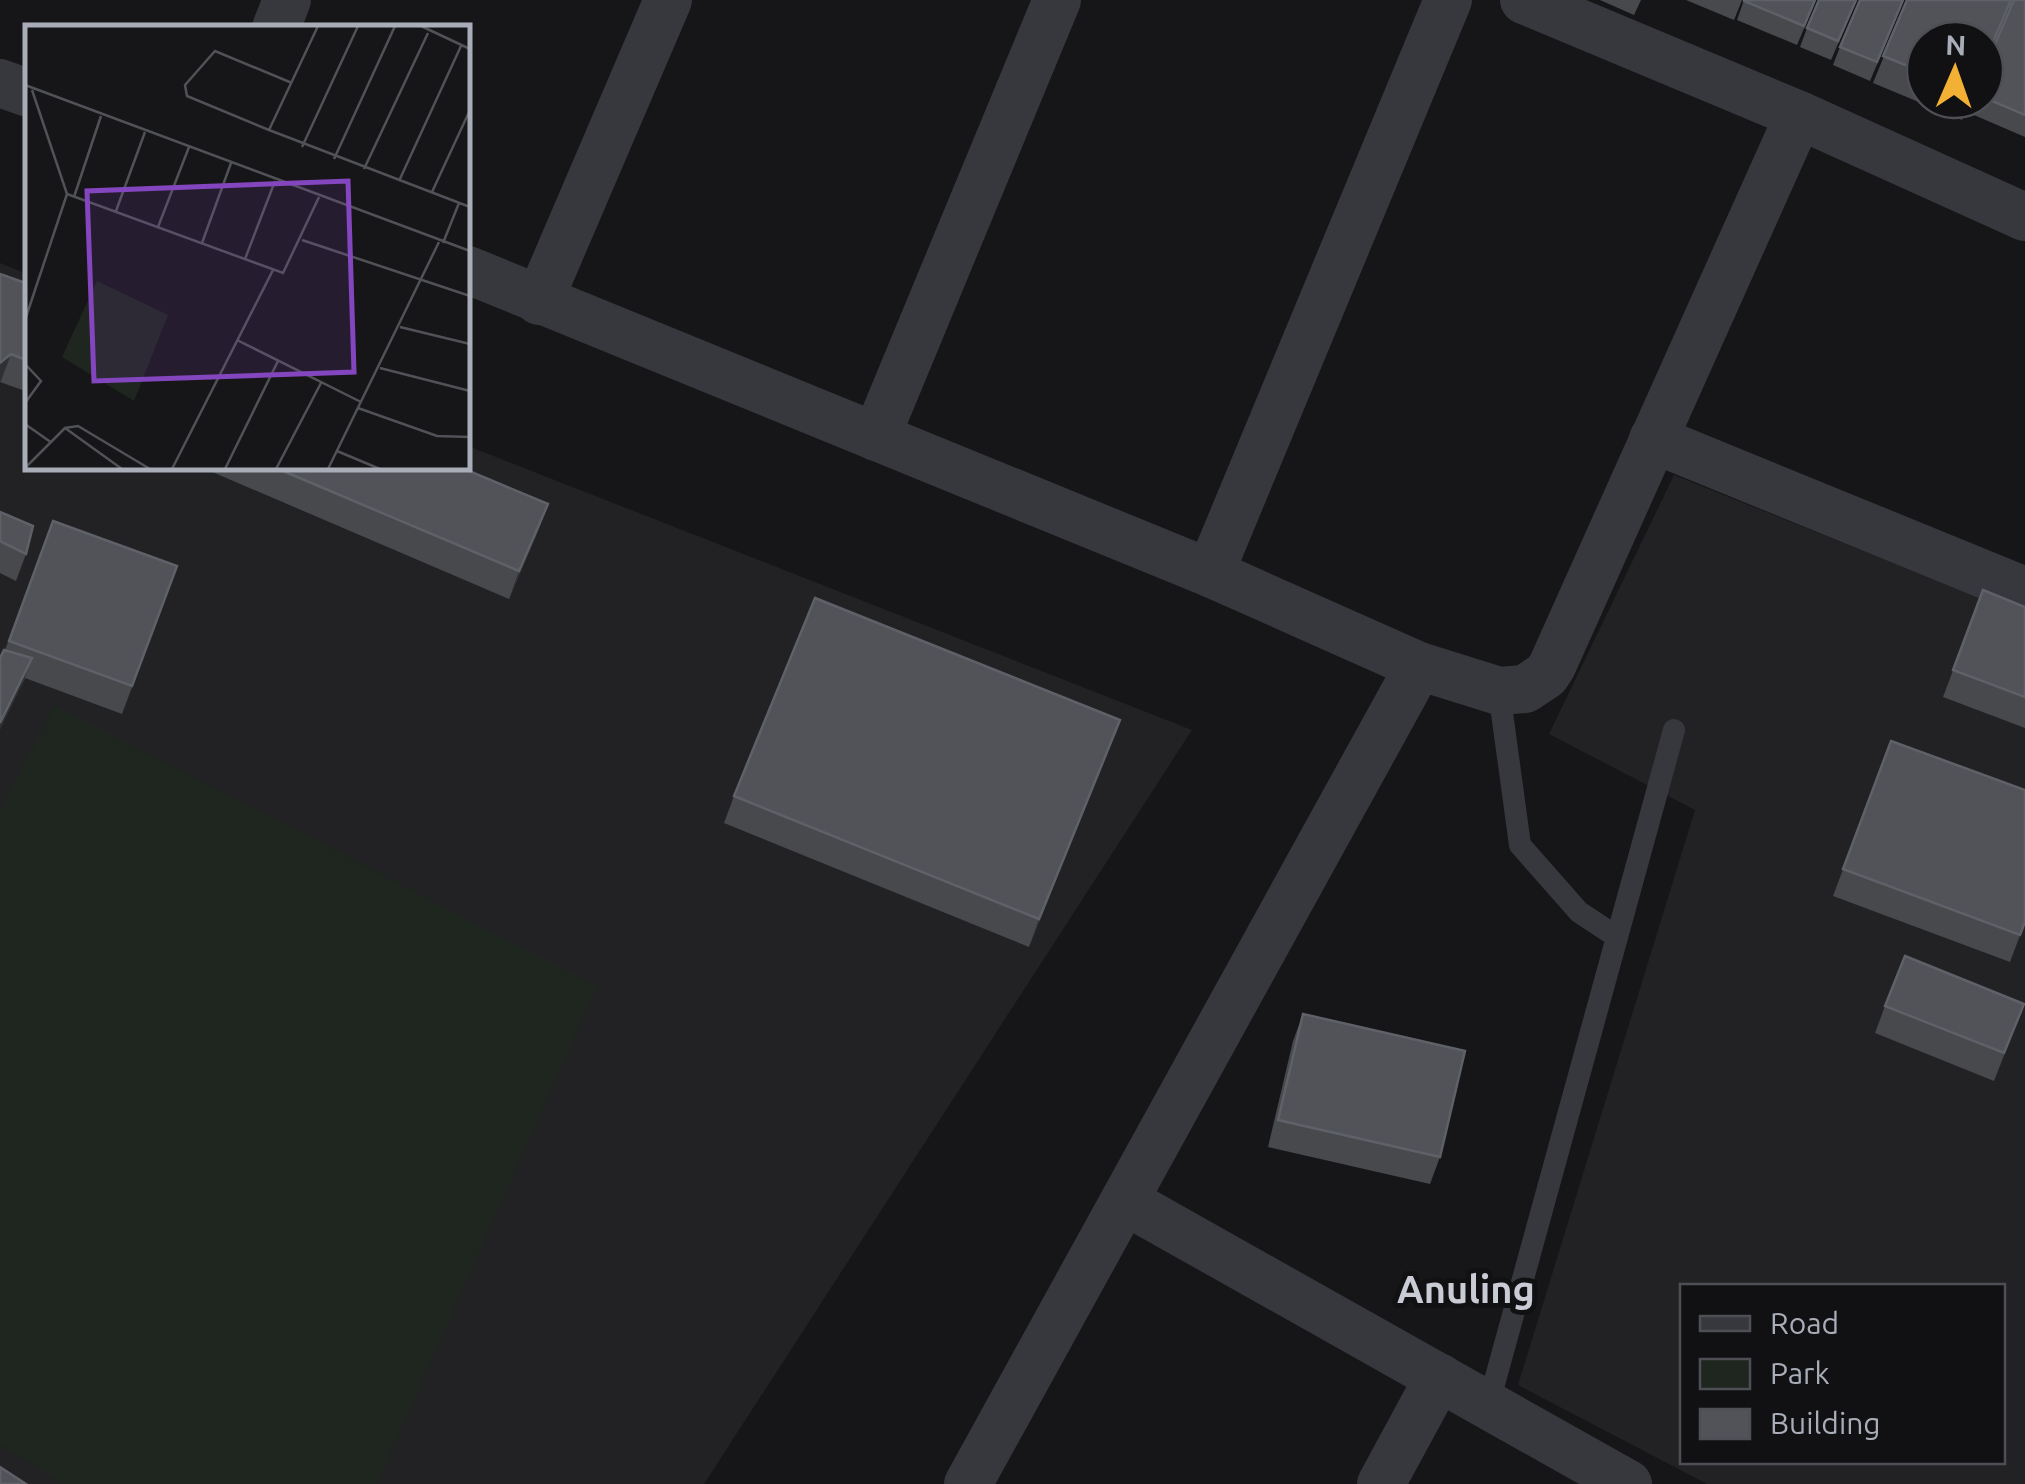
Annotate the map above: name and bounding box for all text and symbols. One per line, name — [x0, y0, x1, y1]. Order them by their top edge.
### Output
north arrow — [1905, 20, 2005, 120]
inset map — [25, 25, 470, 470]
text: N — [1945, 29, 1967, 60]
district label: Anuling — [1397, 1268, 1535, 1310]
legend — [1680, 1284, 2005, 1464]
text: Road — [1770, 1306, 1839, 1340]
text: Park — [1770, 1356, 1830, 1390]
text: Building — [1770, 1406, 1881, 1440]

